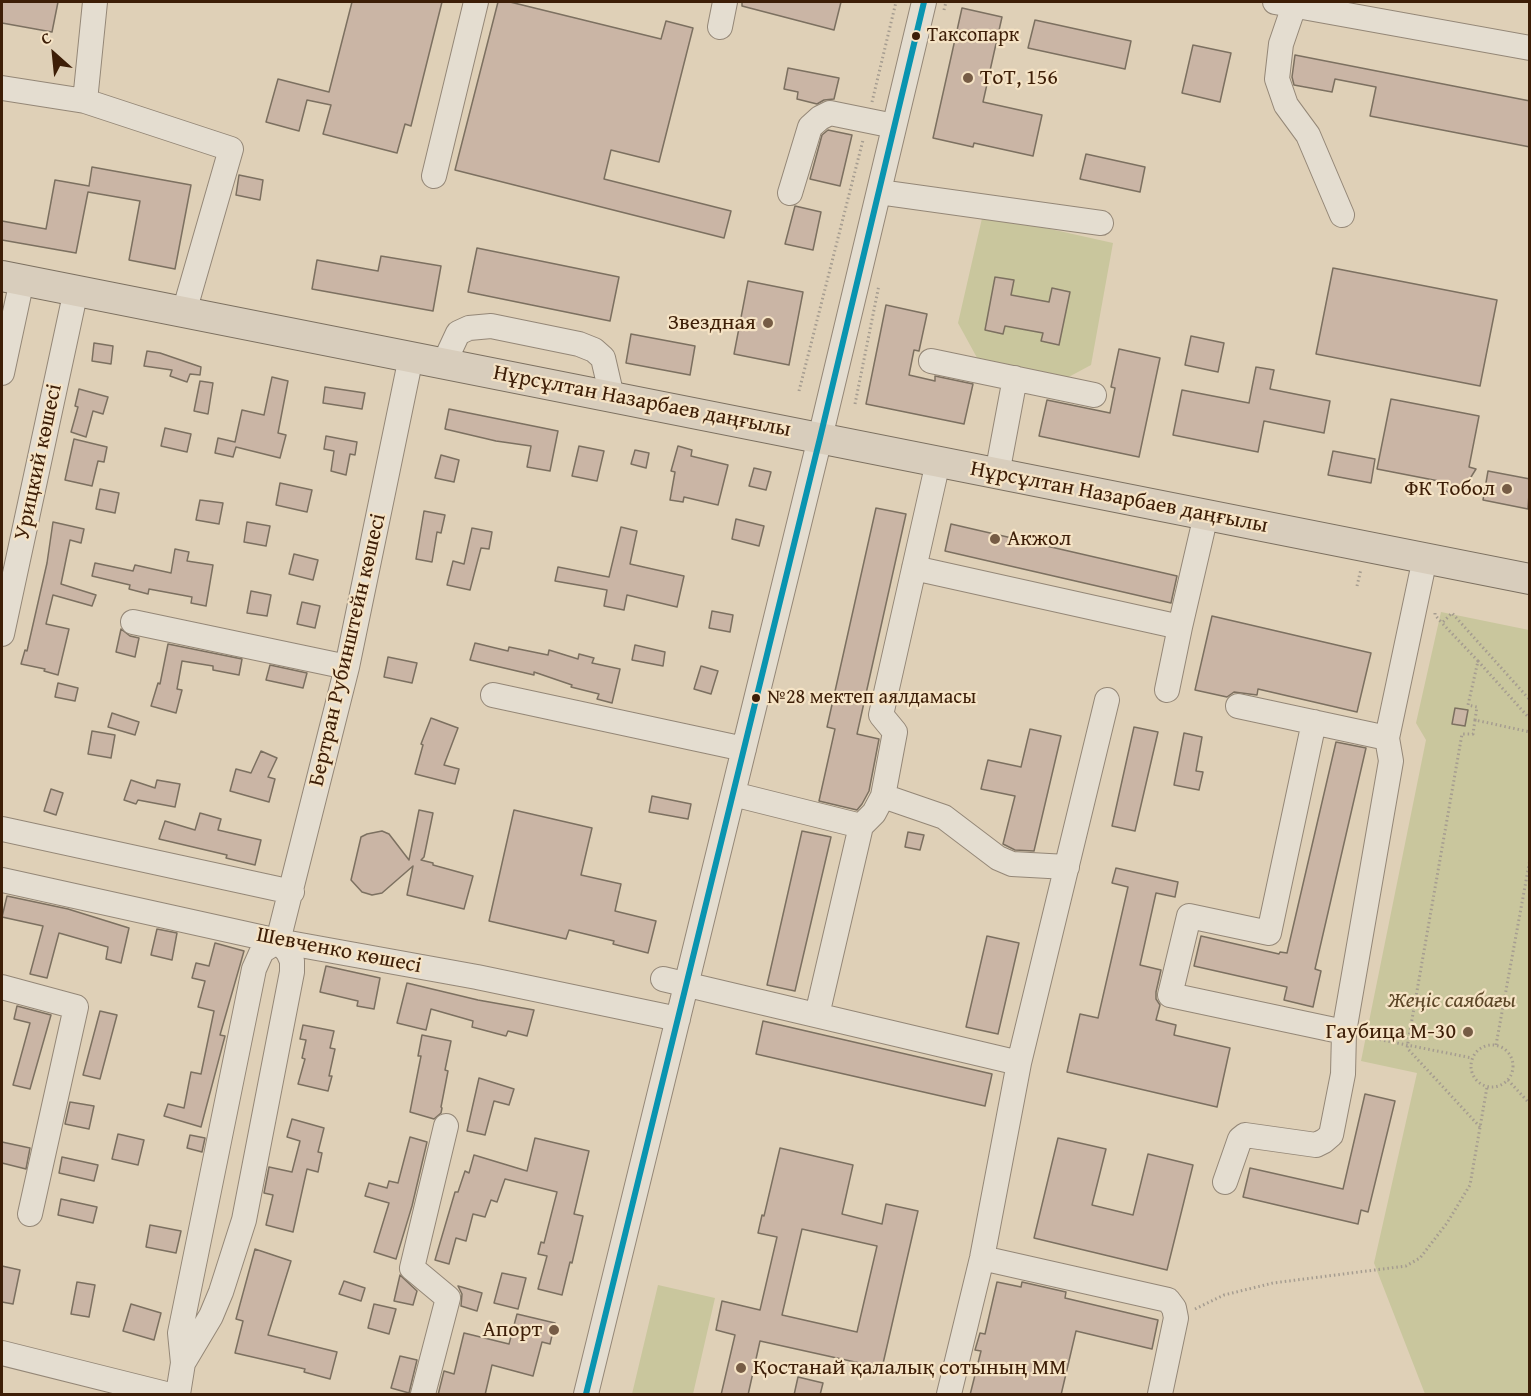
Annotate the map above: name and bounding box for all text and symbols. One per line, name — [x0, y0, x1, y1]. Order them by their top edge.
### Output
north arrow — [24, 24, 84, 84]
place label: Таксопарк — [927, 24, 1019, 48]
text: С — [36, 25, 55, 51]
marker: Таксопарк — [910, 30, 922, 42]
place label: ТоТ, 156 — [980, 65, 1058, 91]
marker: ТоТ, 156 — [961, 71, 975, 85]
place label: Звездная — [668, 310, 756, 336]
marker: Звездная — [761, 316, 775, 330]
street label: Нұрсұлтан Назарбаев даңғылы — [491, 360, 793, 444]
street label: Урицкий көшесі — [10, 381, 68, 543]
street label: Нұрсұлтан Назарбаев даңғылы — [968, 456, 1270, 540]
place label: ФК Тобол — [1404, 476, 1495, 502]
marker: ФК Тобол — [1500, 482, 1514, 496]
street label: Бертран Рубинштейн көшесі — [304, 511, 392, 789]
place label: Акжол — [1007, 526, 1071, 552]
marker: Акжол — [988, 532, 1002, 546]
place label: №28 мектеп аялдамасы — [767, 686, 976, 710]
marker: №28 мектеп аялдамасы — [750, 692, 762, 704]
street label: Шевченко көшесі — [254, 922, 424, 980]
park label: Жеңіс саябағы — [1388, 988, 1516, 1014]
place label: Гаубица М-30 — [1325, 1019, 1456, 1045]
marker: Гаубица М-30 — [1461, 1025, 1475, 1039]
place label: Апорт — [483, 1317, 542, 1343]
marker: Апорт — [547, 1323, 561, 1337]
place label: Қостанай қалалық сотының ММ — [753, 1355, 1067, 1381]
marker: Қостанай қалалық сотының ММ — [734, 1361, 748, 1375]

